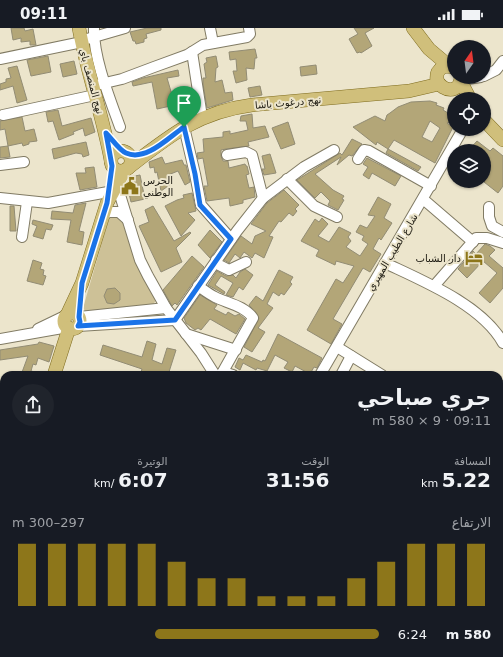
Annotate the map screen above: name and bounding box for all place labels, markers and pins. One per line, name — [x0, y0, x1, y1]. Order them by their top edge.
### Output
pin — [167, 86, 201, 127]
place label: الحرس الوطني — [143, 175, 173, 199]
public building icon: الحرس الوطني — [120, 176, 140, 196]
hotel icon: دار الشباب — [464, 248, 484, 268]
place label: دار الشباب — [416, 253, 461, 264]

